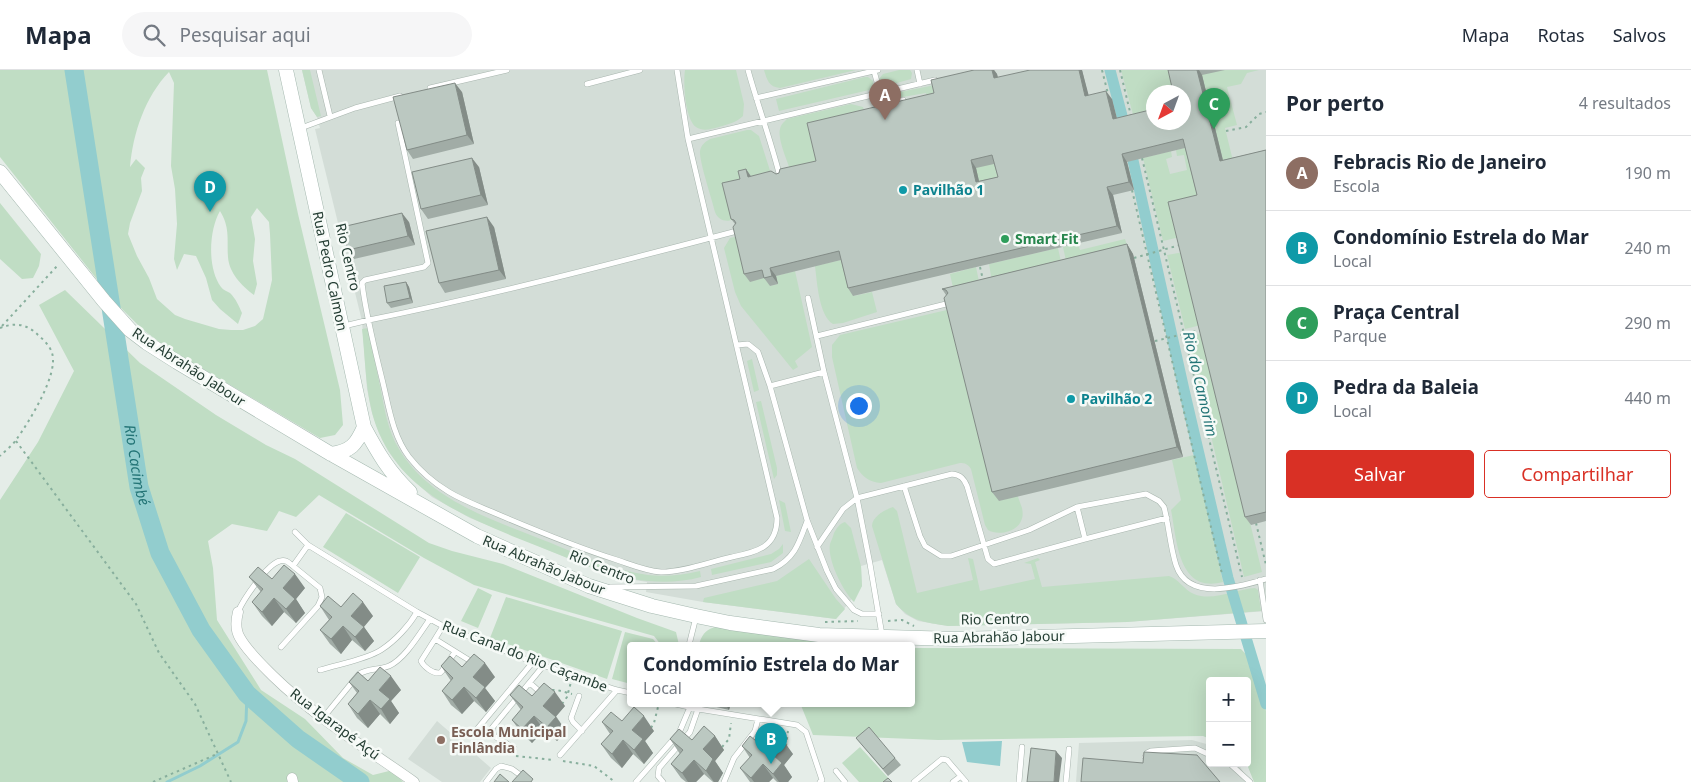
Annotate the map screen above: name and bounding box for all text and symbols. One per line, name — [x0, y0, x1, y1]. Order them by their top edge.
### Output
search box — [122, 12, 472, 57]
text: Mapa — [25, 18, 92, 51]
icon: search — [140, 21, 168, 49]
text: Pesquisar aqui — [180, 22, 311, 48]
text: Mapa — [1462, 23, 1509, 47]
text: Rotas — [1537, 23, 1585, 47]
text: Salvos — [1613, 23, 1666, 47]
pin: A — [869, 79, 901, 120]
north arrow — [1146, 85, 1191, 130]
pin: C — [1198, 88, 1230, 129]
text: Por perto — [1286, 89, 1384, 117]
text: 4 resultados — [1579, 92, 1671, 114]
text: Febracis Rio de Janeiro — [1333, 149, 1547, 175]
text: A — [1296, 162, 1308, 184]
text: 190 m — [1624, 162, 1671, 184]
pin: D — [194, 171, 226, 212]
text: Escola — [1333, 175, 1380, 197]
place label: Pavilhão 1 — [913, 180, 984, 199]
marker: Pavilhão 1 — [897, 184, 909, 196]
street label: Rua Pedro Calmon — [309, 209, 352, 333]
street label: Rio Centro — [331, 221, 365, 293]
text: Condomínio Estrela do Mar — [1333, 224, 1589, 250]
place label: Smart Fit — [1015, 229, 1079, 248]
marker: Smart Fit — [999, 233, 1011, 245]
text: B — [1297, 237, 1307, 259]
text: 240 m — [1624, 237, 1671, 259]
text: Local — [1333, 250, 1372, 272]
text: Praça Central — [1333, 299, 1460, 325]
text: C — [1297, 312, 1307, 334]
text: 290 m — [1624, 312, 1671, 334]
street label: Rua Abrahão Jabour — [129, 323, 250, 410]
text: Parque — [1333, 325, 1387, 347]
water label: Rio do Camorim — [1179, 329, 1223, 438]
text: Pedra da Baleia — [1333, 374, 1479, 400]
text: D — [1296, 387, 1308, 409]
text: 440 m — [1624, 387, 1671, 409]
place label: Pavilhão 2 — [1081, 389, 1152, 408]
your location — [846, 393, 872, 419]
marker: Pavilhão 2 — [1065, 393, 1077, 405]
text: Local — [1333, 400, 1372, 422]
water label: Rio Cacimbé — [120, 423, 155, 508]
button: Salvar — [1286, 450, 1474, 498]
button: Compartilhar — [1484, 450, 1671, 498]
street label: Rua Abrahão Jabour — [480, 530, 609, 599]
street label: Rio Centro — [567, 545, 638, 588]
street label: Rio Centro — [960, 608, 1030, 629]
street label: Rua Canal do Rio Caçambe — [440, 615, 611, 696]
street label: Rua Abrahão Jabour — [933, 626, 1065, 647]
popup — [627, 642, 915, 707]
text: Condomínio Estrela do Mar — [643, 651, 899, 677]
text: Local — [643, 677, 682, 699]
map controls — [1206, 677, 1251, 767]
button: + — [1206, 677, 1251, 722]
street label: Rua Igarapé Açú — [287, 684, 384, 764]
place label: Escola Municipal Finlândia — [451, 722, 566, 757]
button: − — [1206, 722, 1251, 767]
pin: B — [755, 723, 787, 764]
marker: Escola Municipal Finlândia — [435, 734, 447, 746]

